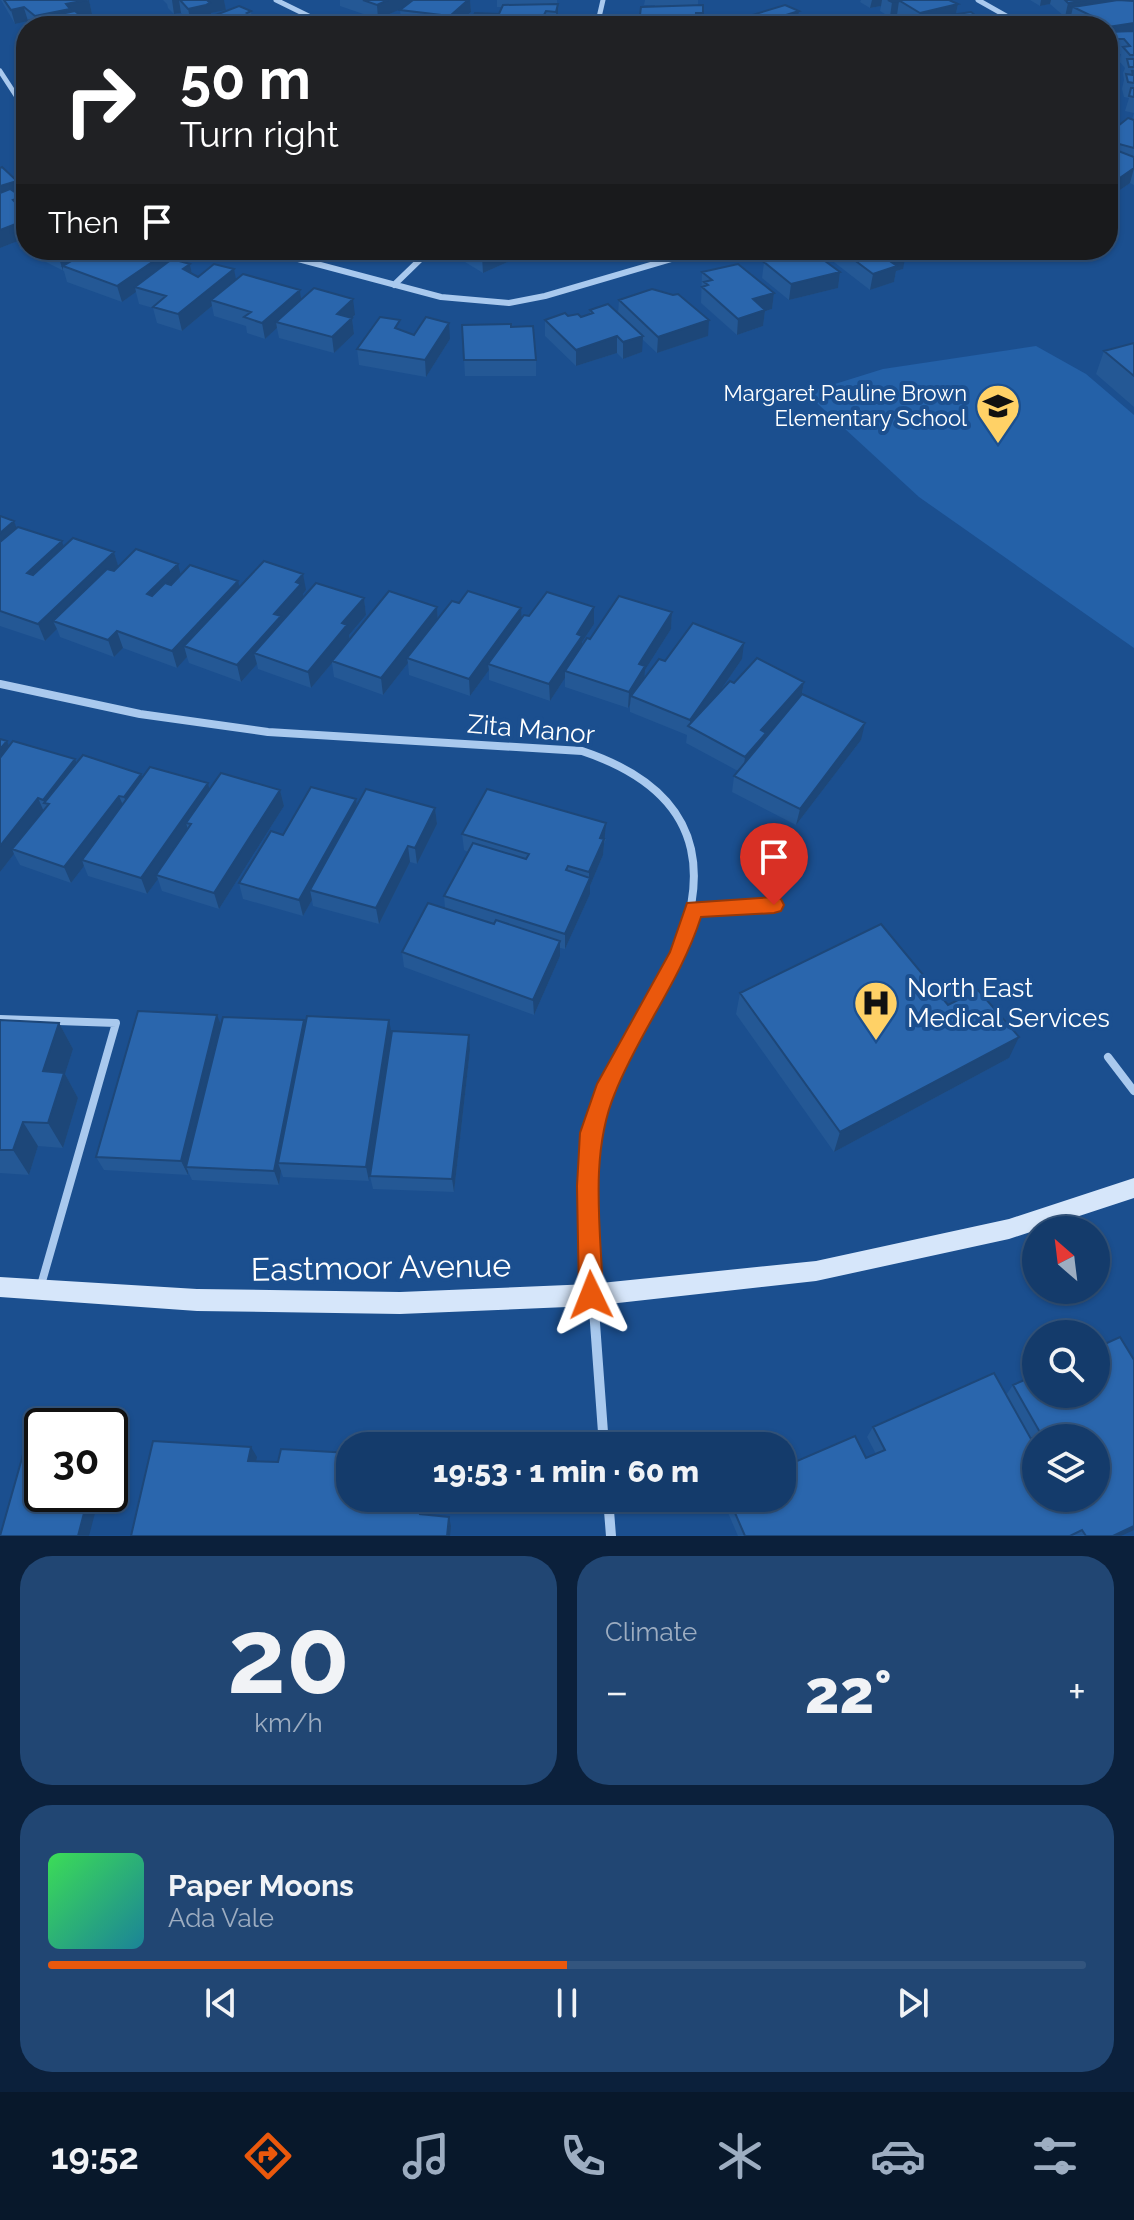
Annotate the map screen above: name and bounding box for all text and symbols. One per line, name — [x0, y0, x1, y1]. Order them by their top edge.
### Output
text: 50 m — [180, 46, 311, 112]
icon: right — [48, 48, 152, 152]
text: Turn right — [180, 113, 339, 155]
icon: arrive — [135, 200, 179, 244]
text: Then — [48, 205, 119, 240]
place label: Margaret Pauline Brown Elementary School — [724, 380, 967, 431]
school or university icon: Margaret Pauline Brown Elementary School — [974, 382, 1022, 445]
street label: Zita Manor — [466, 708, 596, 750]
pin — [740, 823, 808, 905]
icon: arrive — [752, 835, 796, 879]
place label: North East Medical Services — [907, 973, 1110, 1033]
hospital icon: North East Medical Services — [852, 979, 900, 1042]
north arrow — [1022, 1216, 1110, 1304]
map controls — [1022, 1216, 1110, 1512]
street label: Eastmoor Avenue — [250, 1246, 512, 1288]
position arrow — [549, 1253, 633, 1337]
button: search — [1022, 1320, 1110, 1408]
speed limit sign: 30 — [24, 1408, 128, 1512]
button: layers — [1022, 1424, 1110, 1512]
text: 19:53 · 1 min · 60 m — [433, 1454, 699, 1489]
text: 20 — [227, 1595, 350, 1717]
text: Climate — [605, 1617, 697, 1647]
text: 22° — [805, 1657, 892, 1727]
text: − — [605, 1666, 629, 1717]
text: + — [1068, 1666, 1086, 1717]
text: km/h — [254, 1708, 323, 1738]
text: Paper Moons — [168, 1868, 354, 1903]
text: Ada Vale — [168, 1903, 274, 1933]
icon: previous — [199, 1981, 243, 2025]
icon: pause — [545, 1981, 589, 2025]
icon: next — [891, 1981, 935, 2025]
icon: directions — [240, 2128, 296, 2184]
icon: music — [398, 2128, 454, 2184]
icon: phone — [555, 2128, 611, 2184]
icon: climate — [712, 2128, 768, 2184]
icon: car — [870, 2128, 926, 2184]
icon: filters — [1027, 2128, 1083, 2184]
text: 19:52 — [51, 2135, 139, 2177]

